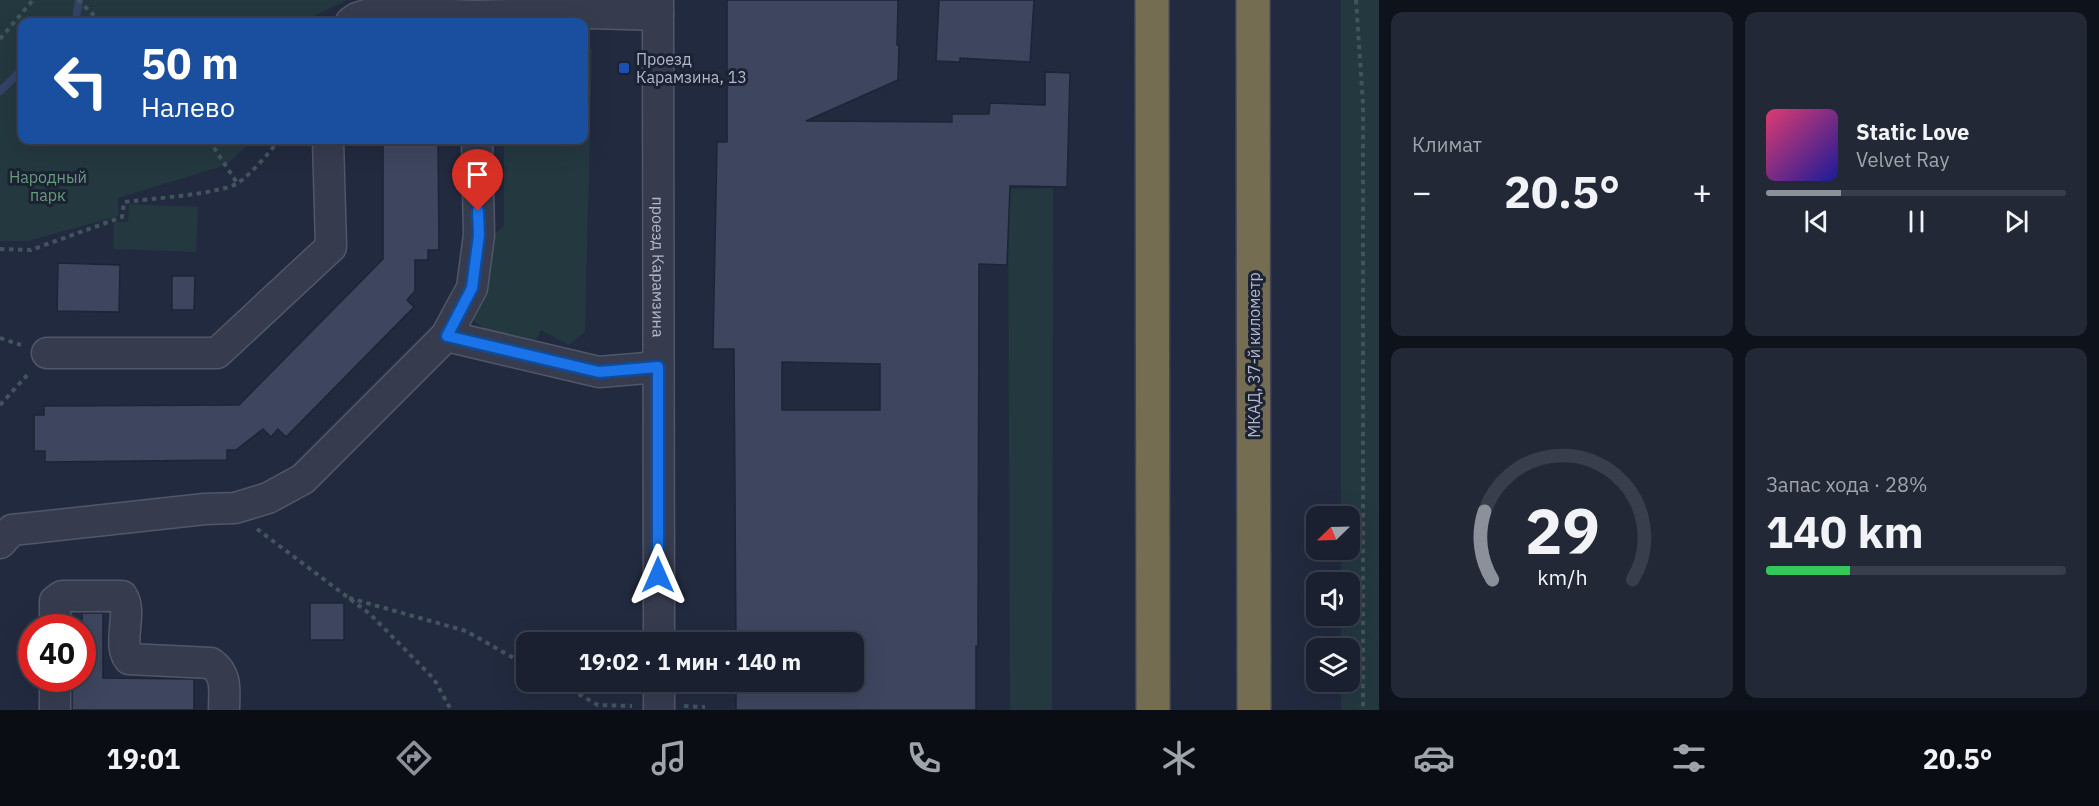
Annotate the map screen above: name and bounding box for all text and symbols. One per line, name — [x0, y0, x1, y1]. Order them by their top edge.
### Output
text: 50 m — [141, 36, 239, 91]
icon: left — [42, 42, 120, 120]
place label: Проезд Карамзина, 13 — [636, 49, 747, 87]
marker: Проезд Карамзина, 13 — [617, 61, 631, 75]
text: Налево — [141, 89, 235, 124]
text: Static Love — [1856, 117, 1969, 146]
text: Климат — [1412, 131, 1482, 158]
text: Velvet Ray — [1856, 146, 1949, 173]
pin — [452, 149, 503, 211]
icon: arrive — [461, 158, 494, 191]
text: 20.5° — [1504, 162, 1620, 220]
park label: Народный парк — [9, 167, 87, 205]
text: − — [1412, 170, 1432, 213]
text: + — [1692, 170, 1712, 213]
street label: проезд Карамзина — [648, 196, 669, 338]
icon: previous — [1800, 205, 1833, 238]
icon: pause — [1900, 205, 1933, 238]
icon: next — [2000, 205, 2033, 238]
street label: МКАД, 37-й километр — [1244, 272, 1264, 438]
text: Запас хода · 28% — [1766, 471, 1928, 498]
text: 29 — [1525, 490, 1599, 571]
text: 140 km — [1766, 502, 1924, 560]
north arrow — [1306, 506, 1360, 560]
map controls — [1306, 506, 1360, 692]
position arrow — [626, 543, 690, 607]
text: km/h — [1537, 563, 1587, 591]
button: sound — [1306, 572, 1360, 626]
speed limit sign: 40 — [18, 614, 96, 692]
button: layers — [1306, 638, 1360, 692]
text: 19:02 · 1 мин · 140 m — [579, 647, 801, 676]
icon: directions — [393, 737, 435, 779]
icon: music — [648, 737, 690, 779]
icon: phone — [903, 737, 945, 779]
icon: climate — [1158, 737, 1200, 779]
icon: car — [1413, 737, 1455, 779]
icon: filters — [1668, 737, 1710, 779]
text: 19:01 — [106, 741, 180, 776]
text: 20.5° — [1923, 741, 1992, 776]

